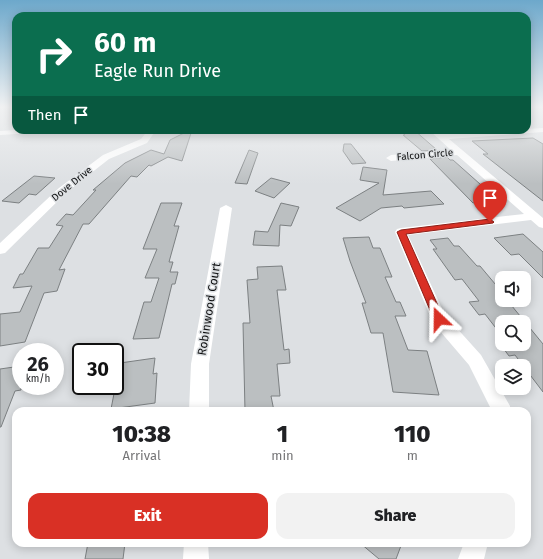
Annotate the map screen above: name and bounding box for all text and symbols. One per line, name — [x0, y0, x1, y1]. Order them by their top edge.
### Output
text: 60 m — [94, 26, 156, 59]
icon: right — [28, 28, 80, 80]
text: Eagle Run Drive — [94, 60, 221, 82]
icon: arrive — [70, 104, 92, 126]
text: Then — [28, 106, 62, 124]
street label: Falcon Circle — [396, 147, 454, 163]
street label: Dove Drive — [49, 164, 95, 204]
pin — [473, 181, 507, 222]
icon: arrive — [479, 187, 501, 209]
street label: Robinwood Court — [195, 261, 223, 357]
map controls — [495, 271, 531, 395]
button: sound — [495, 271, 531, 307]
position arrow — [418, 298, 460, 340]
button: search — [495, 315, 531, 351]
speed limit sign: 30 — [72, 343, 124, 395]
text: 26 — [27, 352, 49, 376]
button: layers — [495, 359, 531, 395]
text: km/h — [26, 373, 50, 385]
text: 10:38 — [112, 420, 171, 448]
text: 1 — [277, 420, 288, 448]
text: 110 — [394, 420, 431, 448]
text: Arrival — [123, 448, 161, 463]
text: min — [271, 448, 294, 463]
text: m — [407, 448, 418, 463]
button: Exit — [28, 493, 268, 539]
button: Share — [276, 493, 515, 539]

